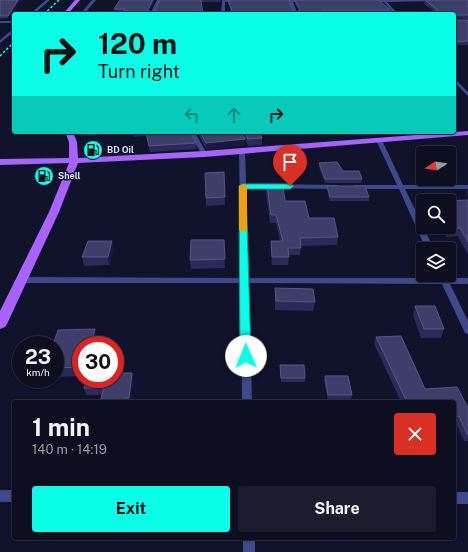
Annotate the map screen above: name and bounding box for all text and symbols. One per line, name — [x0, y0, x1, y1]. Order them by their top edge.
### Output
text: 120 m — [98, 27, 177, 60]
icon: right — [32, 28, 84, 80]
text: Turn right — [98, 61, 180, 82]
icon: left — [181, 104, 203, 126]
icon: ahead — [223, 104, 245, 126]
icon: right — [265, 104, 287, 126]
fuel station icon: BD Oil — [82, 139, 104, 161]
place label: BD Oil — [107, 144, 134, 155]
pin — [273, 145, 307, 186]
north arrow — [416, 146, 456, 186]
map controls — [416, 146, 456, 282]
icon: arrive — [279, 151, 301, 173]
fuel station icon: Shell — [33, 165, 55, 187]
place label: Shell — [58, 170, 81, 181]
button: search — [416, 194, 456, 234]
button: layers — [416, 242, 456, 282]
position arrow — [225, 335, 267, 377]
speed limit sign: 30 — [72, 336, 124, 388]
text: 23 — [25, 345, 51, 369]
text: km/h — [26, 366, 50, 378]
text: 1 min — [32, 413, 90, 441]
button: close — [394, 413, 436, 455]
text: 140 m · 14:19 — [32, 442, 107, 457]
button: Exit — [32, 486, 230, 532]
button: Share — [238, 486, 436, 532]

